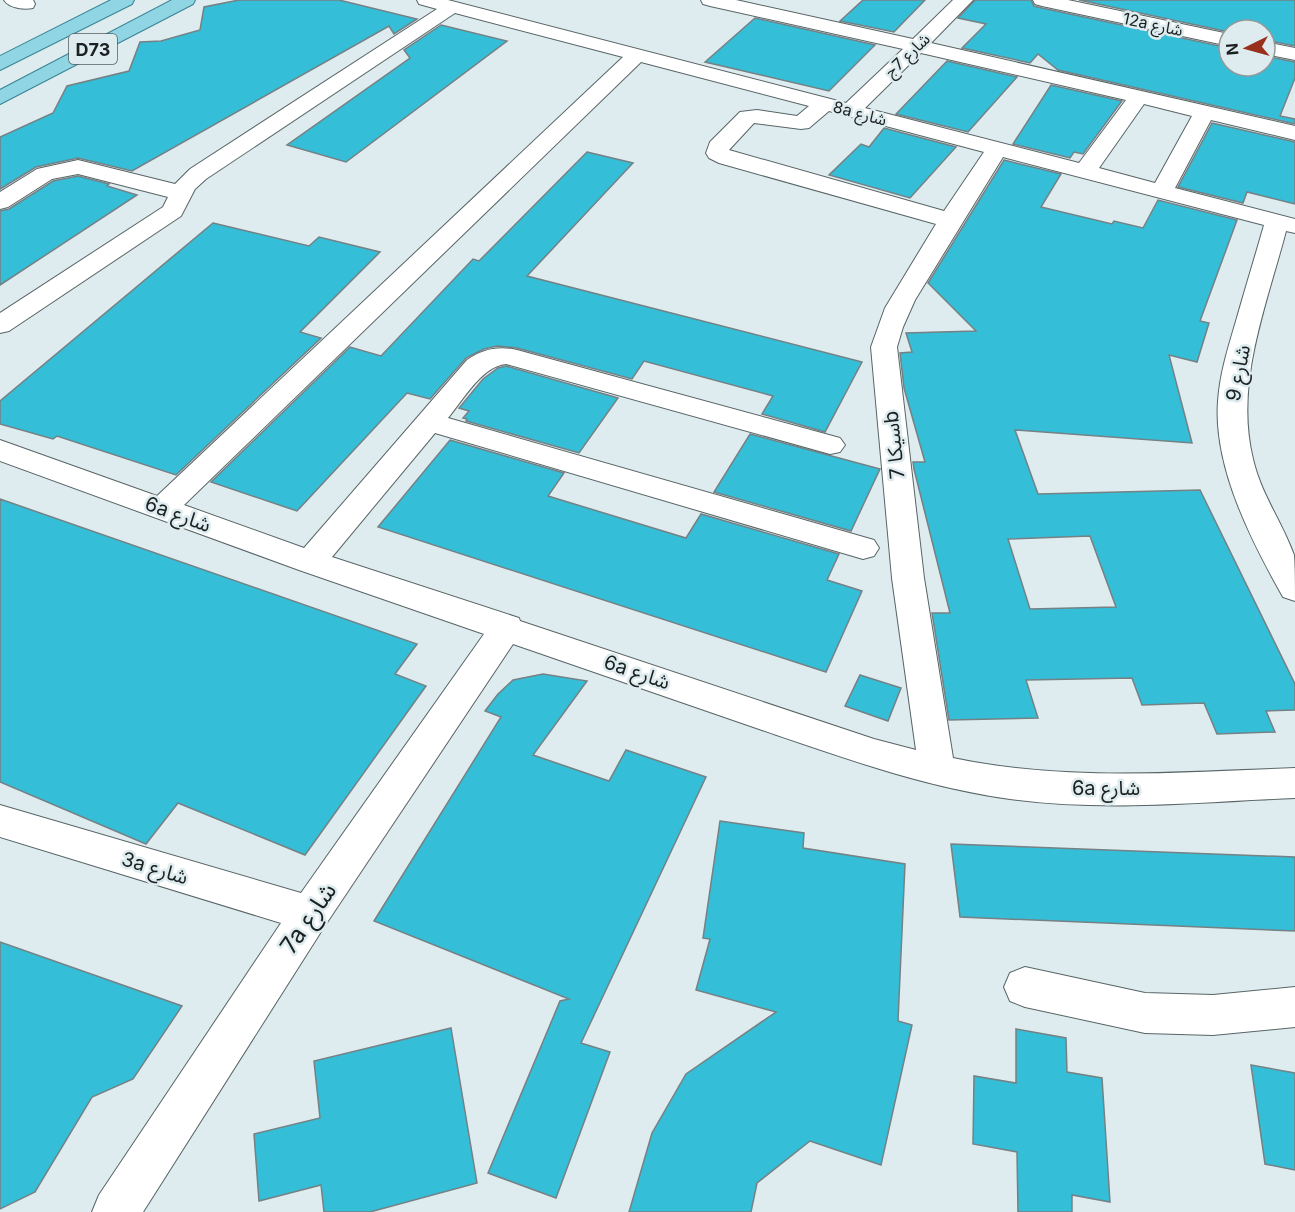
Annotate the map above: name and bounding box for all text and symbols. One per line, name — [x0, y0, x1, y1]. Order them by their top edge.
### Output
street label: 12a شارع — [1120, 8, 1185, 43]
north arrow — [1217, 18, 1277, 78]
street label: شارع 7ج — [880, 29, 936, 83]
road number: D73 — [69, 34, 117, 64]
text: N — [1222, 42, 1243, 56]
street label: 8a شارع — [830, 96, 889, 133]
street label: شارع 9 — [1221, 343, 1258, 404]
street label: سيكا 7b — [878, 410, 910, 480]
street label: 6a شارع — [141, 491, 214, 540]
street label: 6a شارع — [600, 650, 673, 697]
street label: 6a شارع — [1072, 776, 1140, 803]
street label: 3a شارع — [118, 847, 191, 892]
street label: 7a شارع — [274, 877, 345, 961]

